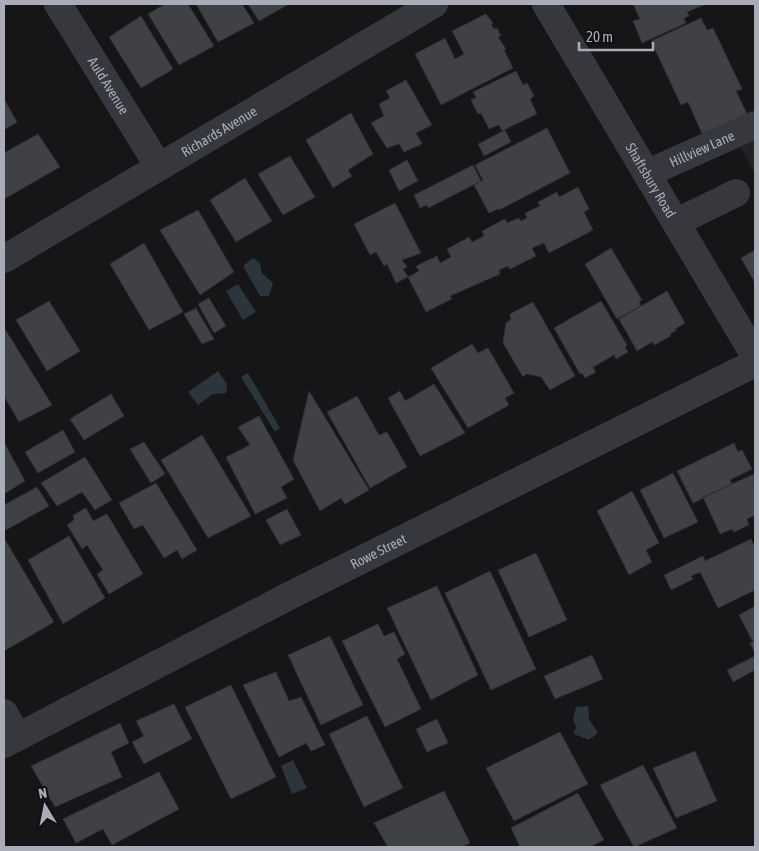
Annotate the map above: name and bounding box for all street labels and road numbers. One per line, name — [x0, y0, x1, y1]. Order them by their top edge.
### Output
street label: Auld Avenue — [85, 54, 132, 117]
street label: Richards Avenue — [178, 103, 260, 160]
street label: Hillview Lane — [667, 127, 737, 170]
street label: Shaftsbury Road — [622, 140, 679, 221]
street label: Rowe Street — [348, 531, 409, 572]

